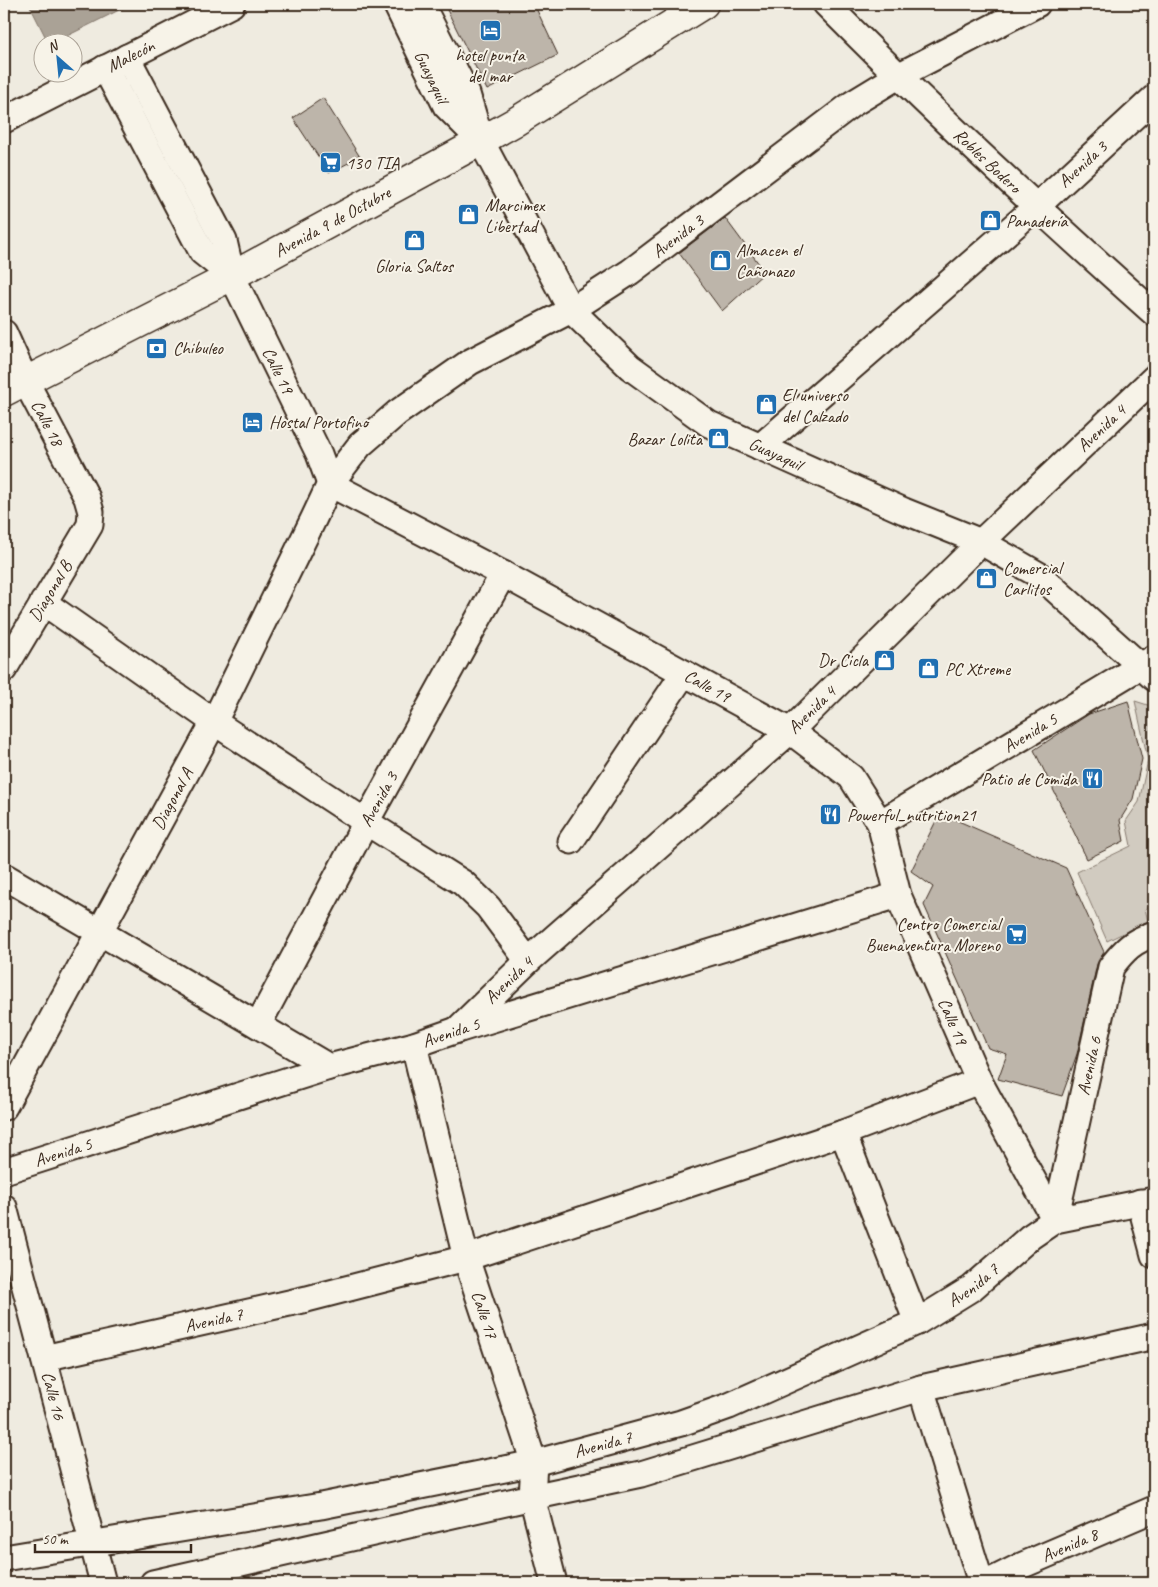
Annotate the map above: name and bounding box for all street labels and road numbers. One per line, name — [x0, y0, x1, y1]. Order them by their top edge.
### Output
street label: Malecón — [103, 34, 159, 77]
street label: Guayaquil — [409, 47, 455, 109]
street label: Robles Bodero — [949, 124, 1027, 199]
street label: Avenida 3 — [1053, 135, 1113, 192]
street label: Avenida 9 de Octubre — [270, 181, 395, 262]
street label: Avenida 3 — [647, 208, 709, 263]
street label: Calle 19 — [258, 344, 300, 399]
street label: Calle 18 — [26, 396, 70, 451]
street label: Avenida 4 — [1072, 398, 1132, 456]
street label: Guayaquil — [746, 432, 808, 476]
street label: Diagonal B — [23, 555, 77, 625]
street label: Calle 19 — [681, 664, 736, 708]
street label: Avenida 4 — [783, 680, 842, 738]
street label: Avenida 5 — [999, 708, 1062, 757]
street label: Diagonal A — [147, 764, 198, 833]
street label: Avenida 3 — [355, 766, 403, 830]
street label: Avenida 4 — [480, 950, 539, 1008]
street label: Calle 19 — [933, 995, 974, 1050]
street label: Avenida 5 — [419, 1012, 483, 1052]
street label: Avenida 6 — [1072, 1034, 1106, 1097]
street label: Avenida 5 — [32, 1132, 95, 1172]
street label: Avenida 7 — [943, 1258, 1004, 1312]
street label: Calle 17 — [467, 1288, 503, 1342]
street label: Avenida 7 — [182, 1303, 246, 1337]
street label: Calle 16 — [37, 1369, 71, 1423]
street label: Avenida 7 — [572, 1426, 635, 1463]
street label: Avenida 8 — [1038, 1523, 1103, 1567]

